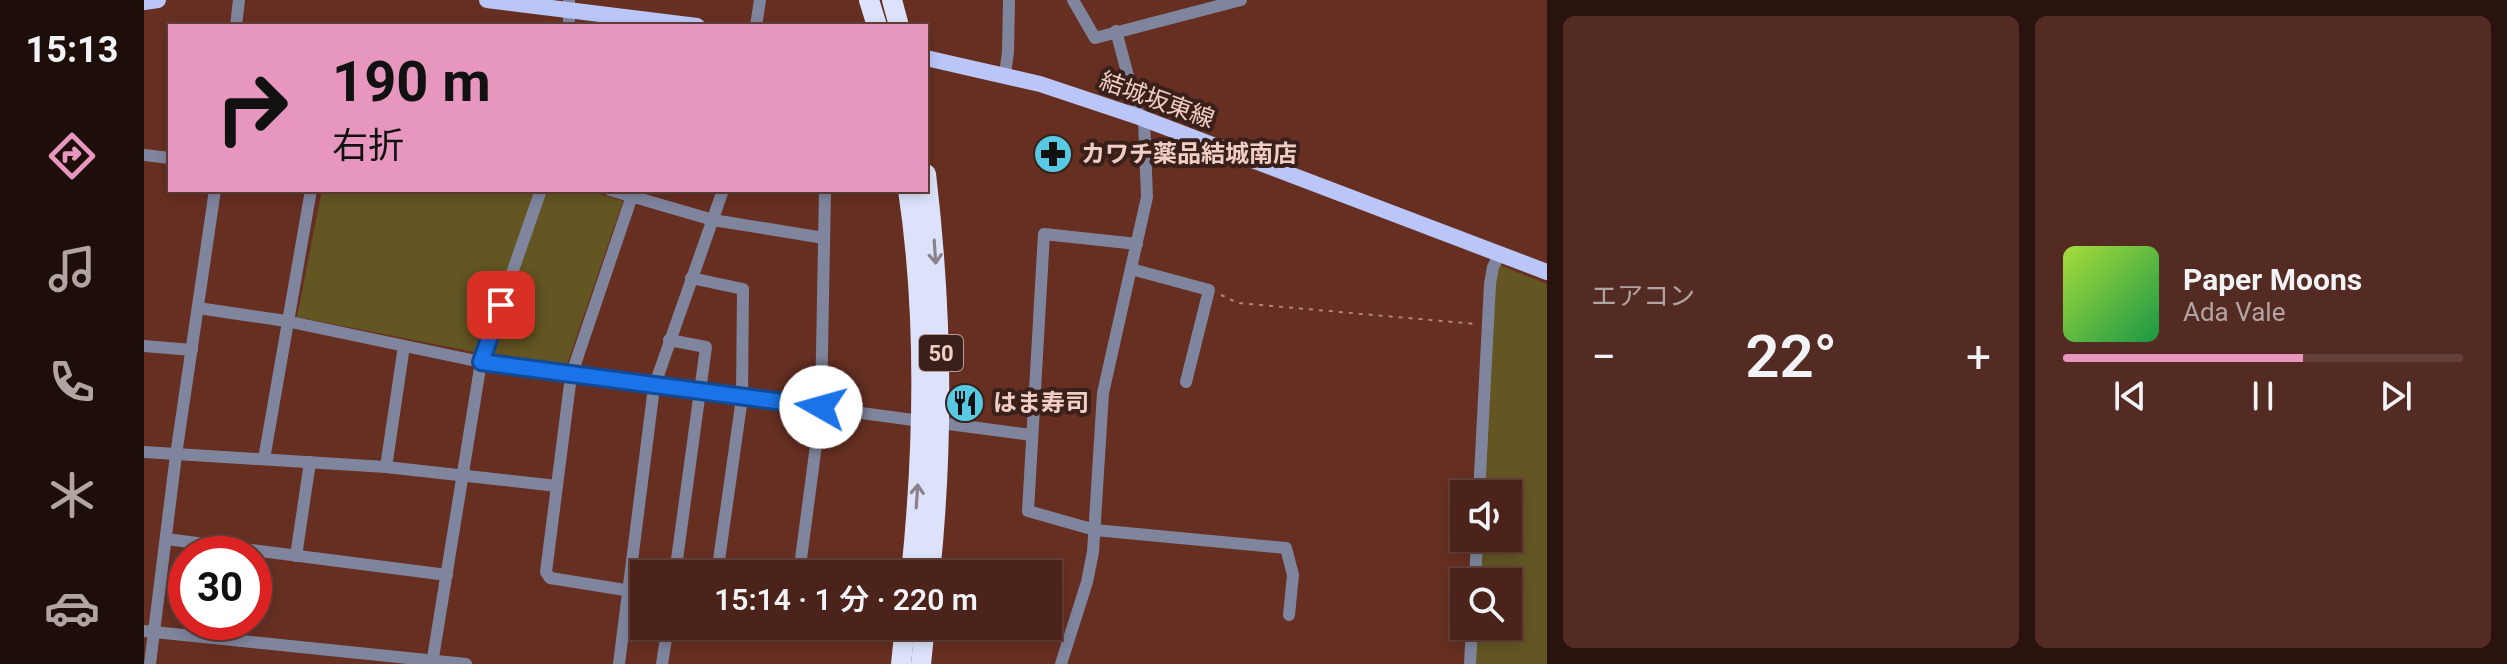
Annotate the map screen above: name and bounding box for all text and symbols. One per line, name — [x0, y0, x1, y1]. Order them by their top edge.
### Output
text: 15:13 — [26, 29, 118, 71]
text: 190 m — [332, 49, 491, 115]
icon: right — [200, 56, 304, 160]
street label: 結城坂東線 — [1096, 66, 1218, 134]
text: 右折 — [332, 125, 404, 167]
icon: directions — [44, 128, 100, 184]
pharmacy icon: カワチ薬品結城南店 — [1032, 133, 1074, 175]
place label: カワチ薬品結城南店 — [1081, 140, 1297, 168]
one-way arrow — [928, 238, 943, 265]
icon: music — [44, 241, 100, 297]
text: Paper Moons — [2183, 262, 2362, 297]
pin — [467, 271, 535, 339]
text: エアコン — [1591, 281, 1695, 311]
icon: arrive — [479, 283, 523, 327]
text: Ada Vale — [2183, 297, 2285, 327]
text: 22° — [1745, 321, 1837, 392]
text: − — [1591, 331, 1616, 383]
text: + — [1966, 331, 1991, 383]
road number: 50 — [919, 335, 963, 371]
icon: phone — [44, 354, 100, 410]
position arrow — [779, 365, 863, 449]
icon: previous — [2108, 374, 2152, 418]
icon: pause — [2241, 374, 2285, 418]
icon: next — [2374, 374, 2418, 418]
restaurant icon: はま寿司 — [944, 382, 986, 424]
place label: はま寿司 — [993, 389, 1089, 417]
icon: climate — [44, 467, 100, 523]
map controls — [1450, 480, 1522, 640]
button: sound — [1450, 480, 1522, 552]
one-way arrow — [910, 483, 925, 510]
speed limit sign: 30 — [168, 536, 272, 640]
button: search — [1450, 568, 1522, 640]
icon: car — [44, 580, 100, 636]
text: 15:14 · 1 分 · 220 m — [714, 582, 978, 617]

